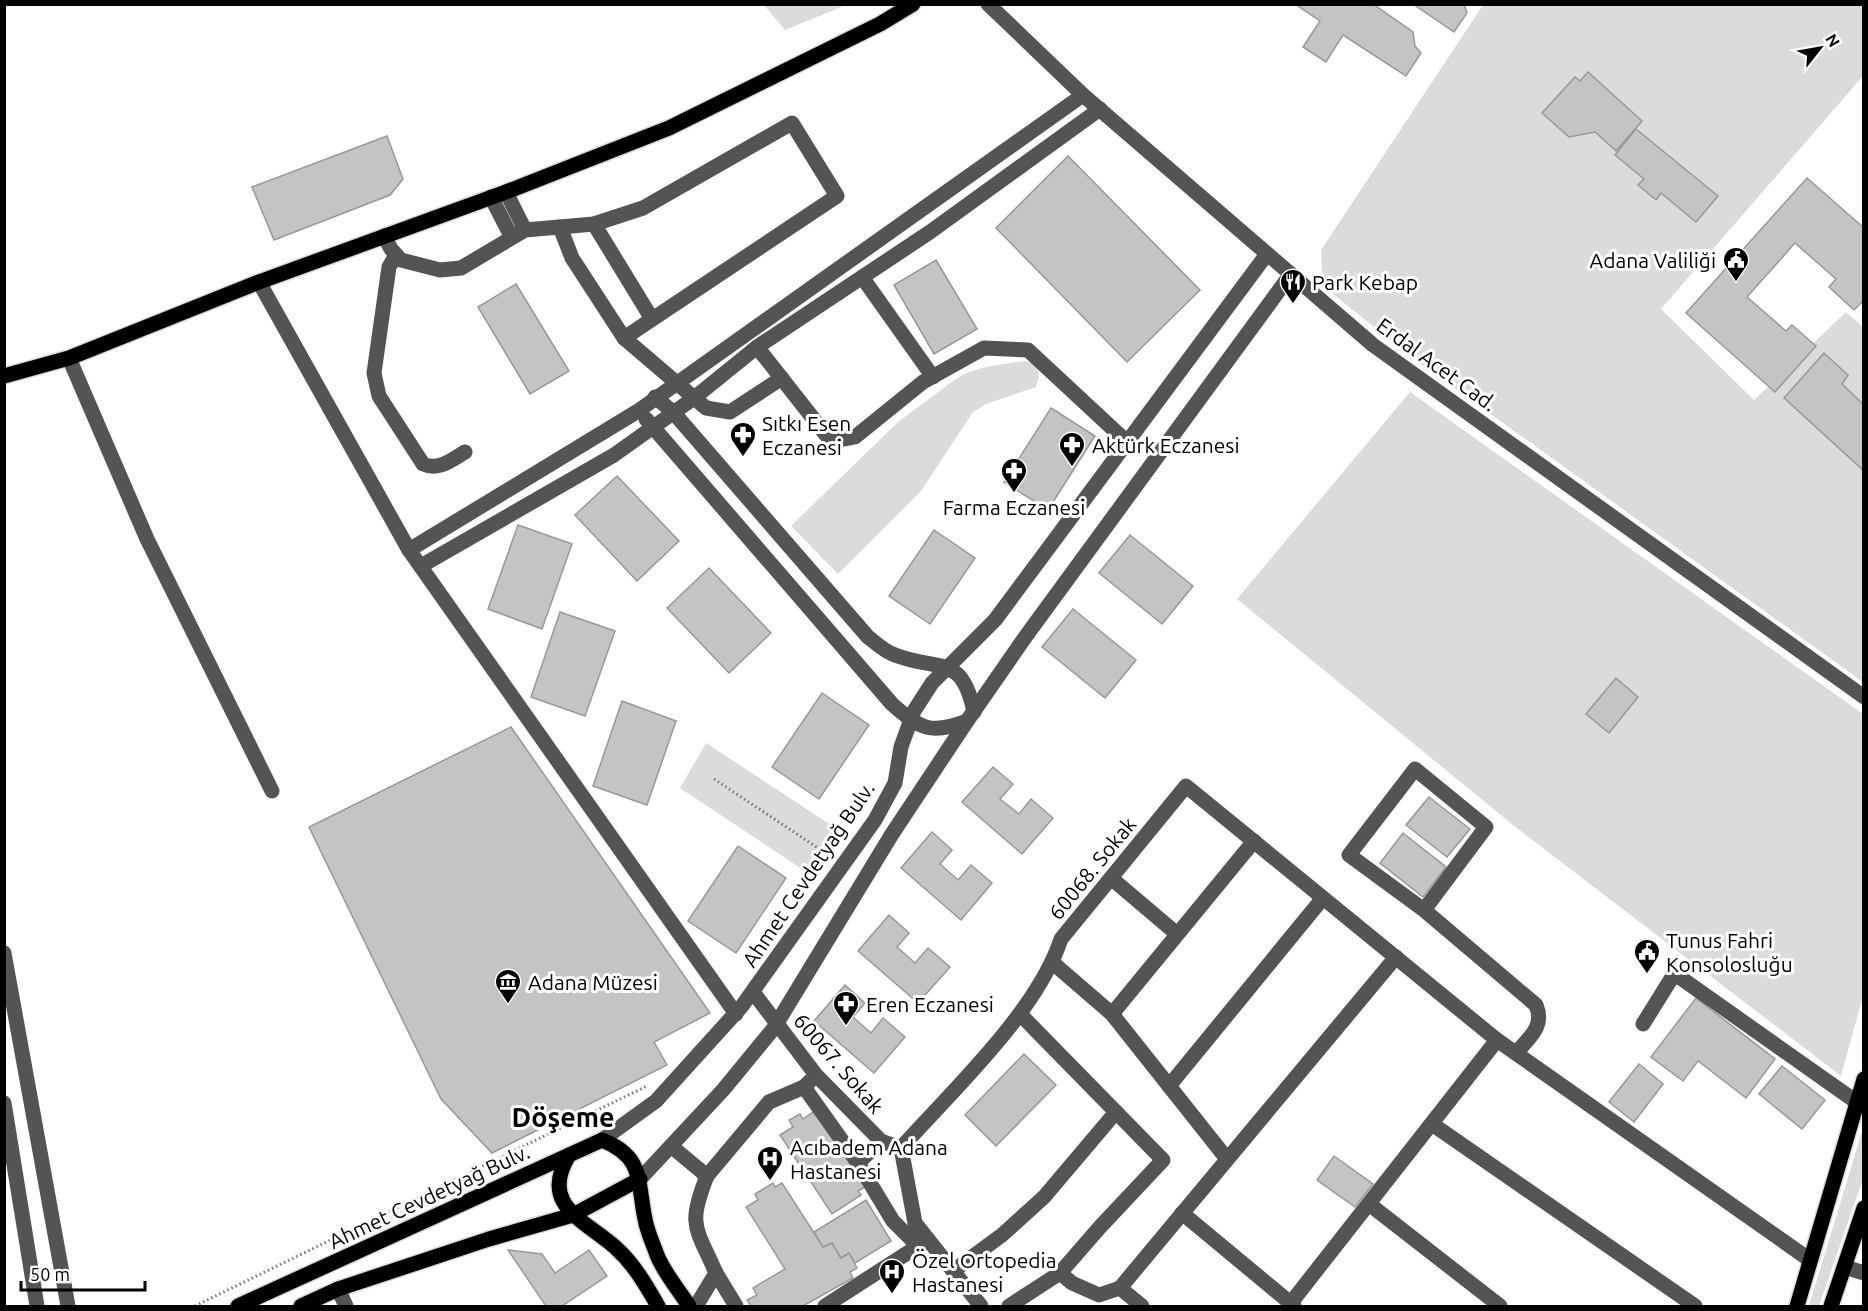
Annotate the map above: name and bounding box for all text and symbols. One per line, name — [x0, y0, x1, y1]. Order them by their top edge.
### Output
north arrow — [1790, 18, 1850, 78]
text: N — [1822, 31, 1844, 50]
public building icon: Adana Valiliği — [1721, 245, 1751, 283]
place label: Adana Valiliği — [1590, 248, 1716, 272]
restaurant icon: Park Kebap — [1278, 267, 1308, 305]
place label: Park Kebap — [1312, 270, 1418, 294]
street label: Erdal Acet Cad. — [1372, 312, 1502, 416]
place label: Sıtkı Esen Eczanesi — [762, 411, 851, 459]
pharmacy icon: Sıtkı Esen Eczanesi — [728, 420, 758, 458]
pharmacy icon: Aktürk Eczanesi — [1057, 430, 1087, 468]
place label: Aktürk Eczanesi — [1092, 433, 1240, 457]
pharmacy icon: Farma Eczanesi — [999, 456, 1029, 494]
place label: Farma Eczanesi — [943, 495, 1085, 519]
street label: Ahmet Cevdetyağ Bulv. — [737, 777, 879, 971]
street label: 60068. Sokak — [1044, 812, 1141, 924]
place label: Tunus Fahri Konsolosluğu — [1666, 928, 1793, 976]
public building icon: Tunus Fahri Konsolosluğu — [1632, 937, 1662, 975]
museum icon: Adana Müzesi — [493, 967, 523, 1005]
place label: Adana Müzesi — [528, 970, 658, 994]
pharmacy icon: Eren Eczanesi — [831, 989, 861, 1027]
place label: Eren Eczanesi — [866, 992, 994, 1016]
street label: 60067. Sokak — [789, 1008, 889, 1118]
district label: Döşeme — [511, 1102, 615, 1133]
place label: Acıbadem Adana Hastanesi — [790, 1135, 948, 1183]
street label: Ahmet Cevdetyağ Bulv. — [325, 1139, 533, 1253]
hospital icon: Acıbadem Adana Hastanesi — [755, 1144, 785, 1182]
place label: Özel Ortopedia Hastanesi — [912, 1248, 1056, 1296]
scale bar — [21, 1254, 146, 1292]
hospital icon: Özel Ortopedia Hastanesi — [877, 1257, 907, 1295]
text: 50 m — [30, 1264, 70, 1284]

